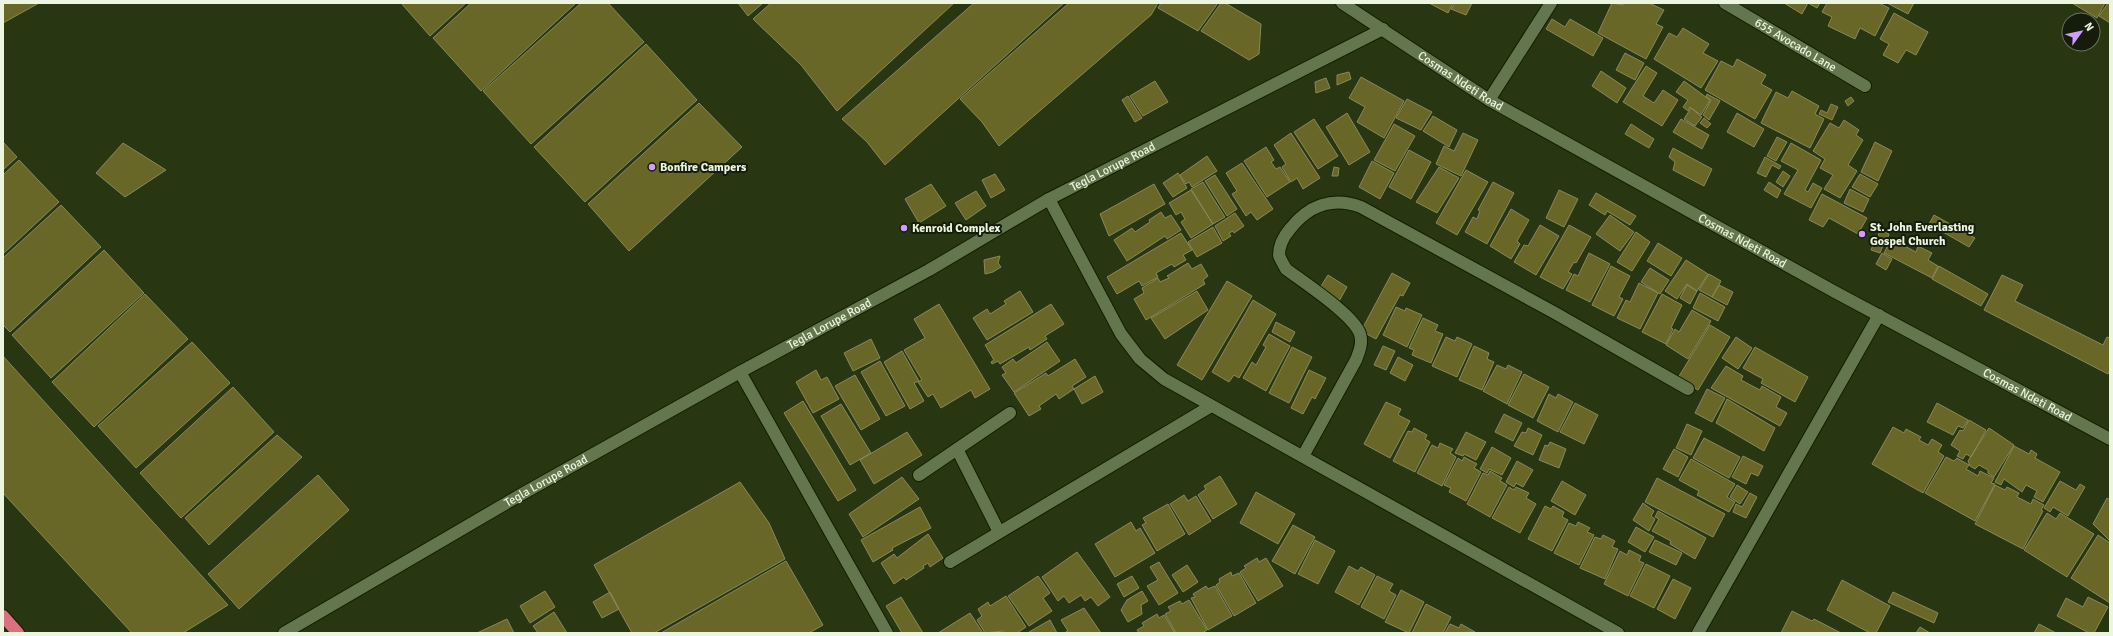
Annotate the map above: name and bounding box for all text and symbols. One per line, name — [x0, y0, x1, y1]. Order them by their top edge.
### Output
north arrow — [2061, 12, 2101, 52]
street label: 655 Avocado Lane — [1752, 15, 1839, 75]
text: N — [2081, 20, 2097, 34]
street label: Cosmas Ndeti Road — [1415, 48, 1506, 114]
street label: Tegla Lorupe Road — [1068, 139, 1158, 195]
place label: Bonfire Campers — [660, 160, 747, 175]
marker: Bonfire Campers — [647, 162, 657, 172]
street label: Cosmas Ndeti Road — [1696, 210, 1789, 271]
place label: St. John Everlasting Gospel Church — [1870, 220, 1975, 249]
place label: Kenroid Complex — [912, 221, 1001, 236]
marker: Kenroid Complex — [899, 223, 909, 233]
marker: St. John Everlasting Gospel Church — [1857, 229, 1867, 239]
street label: Tegla Lorupe Road — [785, 295, 874, 353]
street label: Cosmas Ndeti Road — [1980, 365, 2074, 425]
street label: Tegla Lorupe Road — [501, 451, 590, 510]

